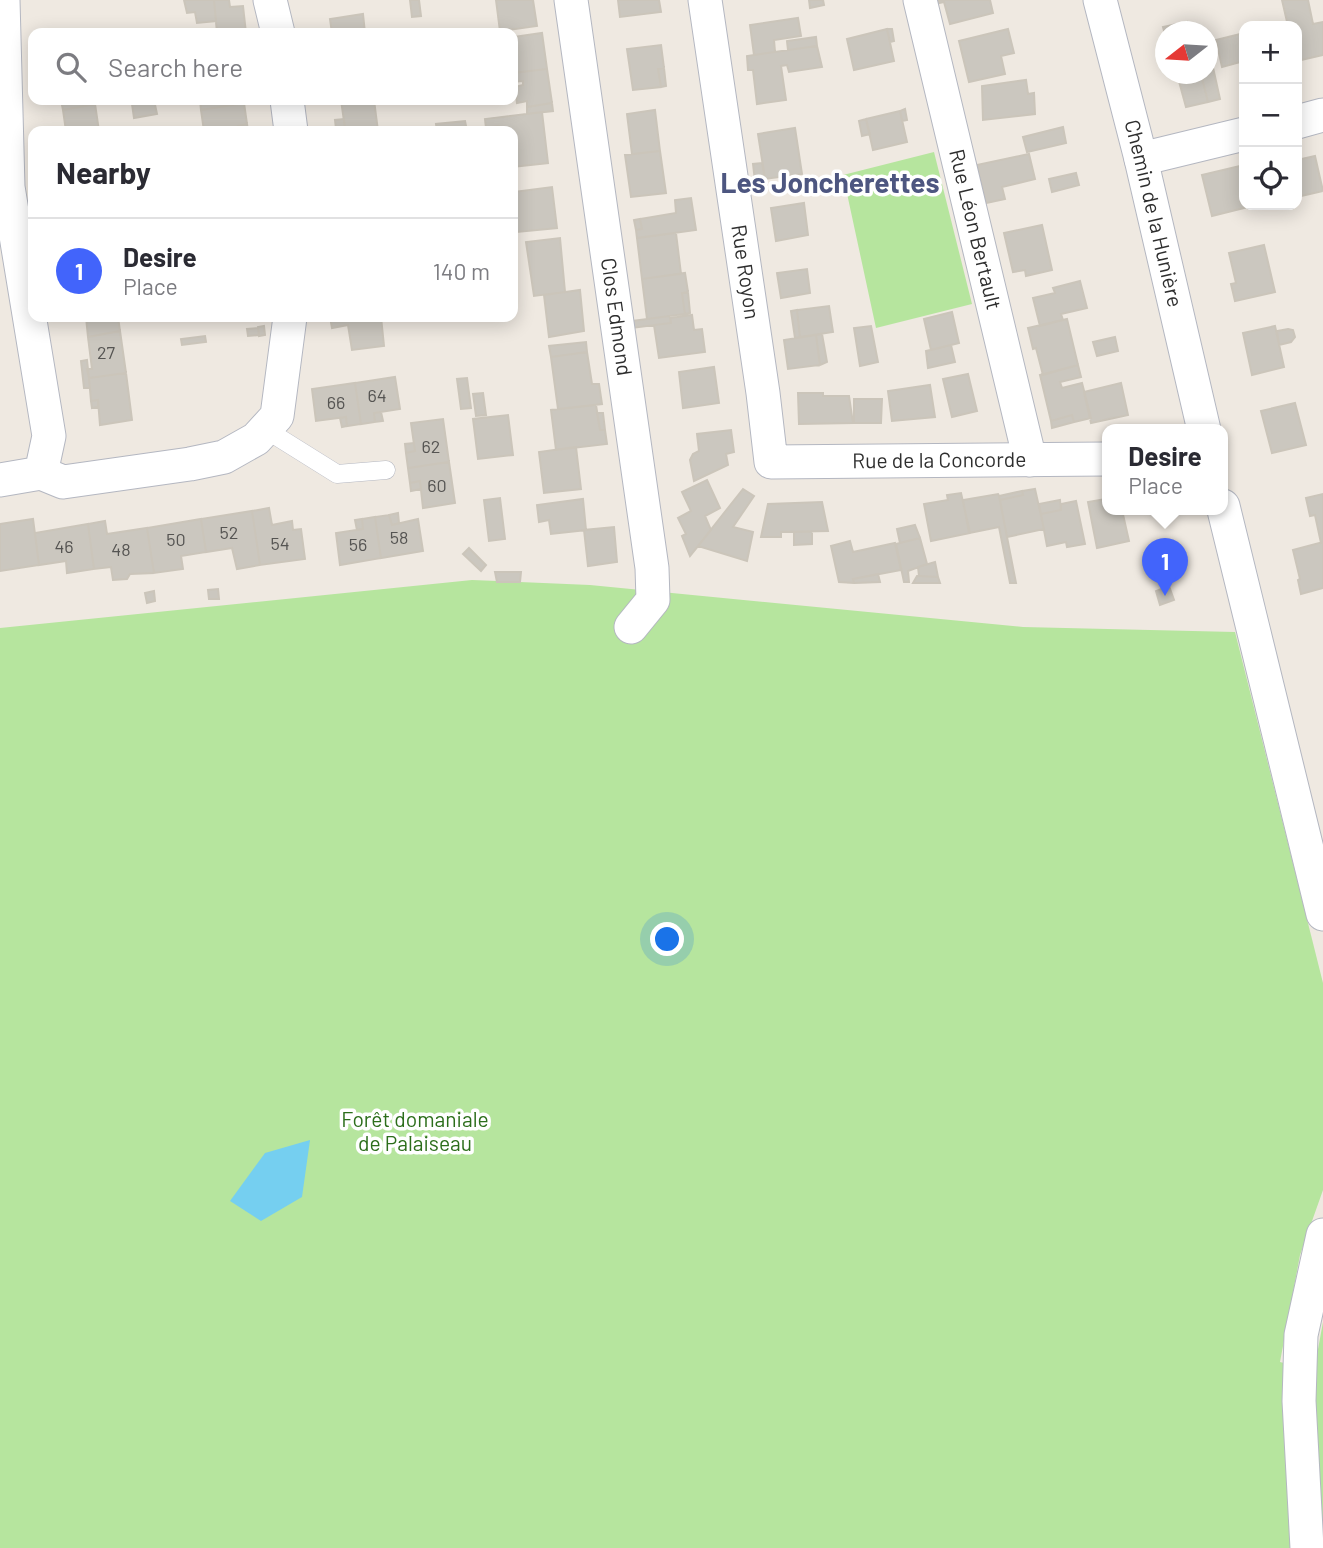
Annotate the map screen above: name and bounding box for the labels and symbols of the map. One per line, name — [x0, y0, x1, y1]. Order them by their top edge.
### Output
north arrow — [1155, 21, 1218, 84]
street label: Chemin de la Hunière — [1120, 117, 1189, 309]
street label: Rue Léon Bertault — [945, 146, 1008, 312]
district label: Les Joncherettes — [720, 165, 940, 199]
street label: Rue Royon — [727, 223, 766, 321]
street label: Clos Edmond — [597, 256, 638, 377]
house number: 27 — [97, 341, 116, 363]
house number: 64 — [367, 384, 387, 406]
house number: 66 — [327, 391, 345, 413]
house number: 62 — [422, 435, 440, 457]
street label: Rue de la Concorde — [852, 446, 1026, 472]
house number: 60 — [427, 474, 447, 496]
house number: 52 — [220, 521, 238, 543]
house number: 58 — [390, 526, 408, 548]
house number: 50 — [166, 528, 186, 550]
house number: 54 — [270, 532, 290, 554]
house number: 56 — [349, 533, 367, 555]
house number: 46 — [54, 535, 74, 557]
house number: 48 — [111, 538, 131, 560]
pin: 1 — [1142, 538, 1188, 596]
your location — [650, 922, 684, 956]
park label: Forêt domaniale de Palaiseau — [341, 1106, 489, 1155]

